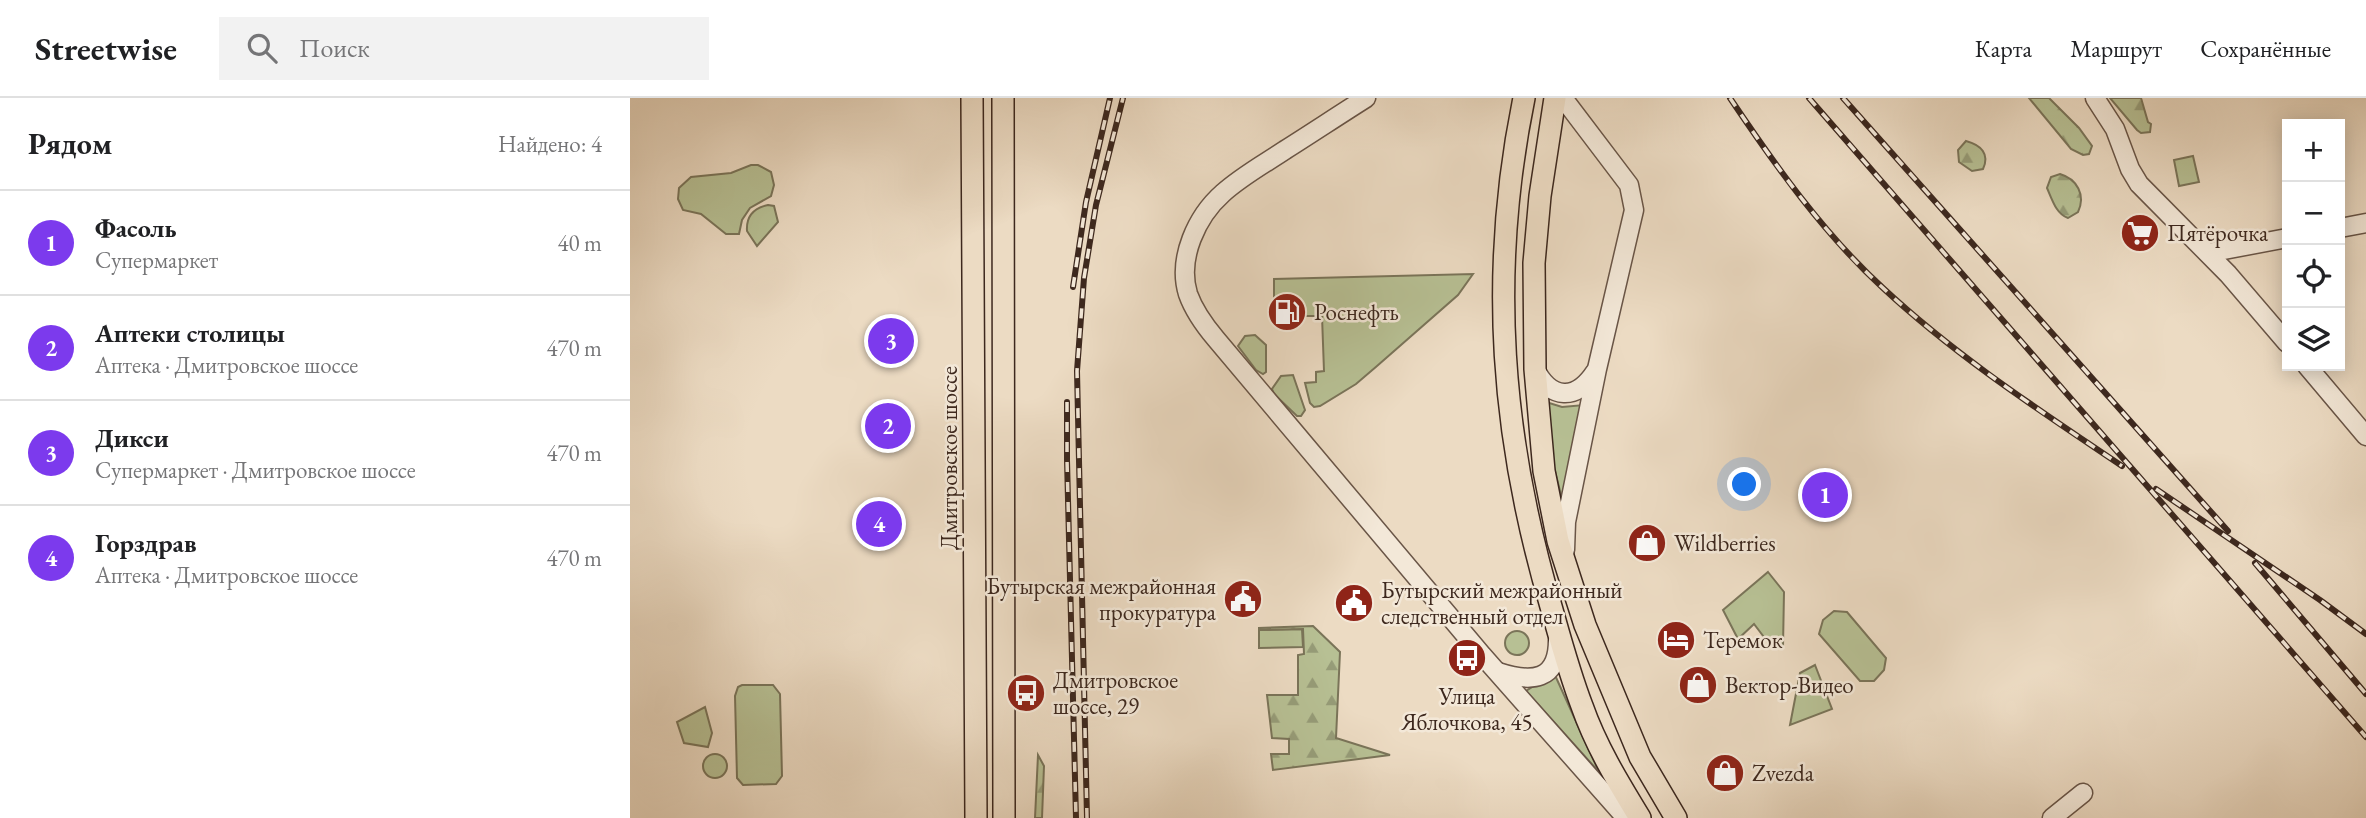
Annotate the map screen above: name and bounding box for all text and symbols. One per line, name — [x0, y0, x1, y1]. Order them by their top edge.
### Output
search box — [219, 17, 709, 80]
text: Streetwise — [35, 27, 177, 70]
icon: search — [243, 29, 281, 67]
text: Поиск — [299, 31, 370, 65]
text: Карта — [1975, 33, 2032, 64]
text: Маршрут — [2070, 33, 2162, 64]
text: Сохранённые — [2200, 33, 2331, 64]
map controls — [2282, 119, 2345, 371]
button: + — [2282, 119, 2345, 182]
text: Рядом — [28, 124, 112, 163]
text: Найдено: 4 — [498, 129, 602, 159]
button: − — [2282, 182, 2345, 245]
text: Фасоль — [95, 211, 177, 245]
supermarket icon: Пятёрочка — [2119, 212, 2161, 254]
place label: Пятёрочка — [2167, 218, 2269, 248]
text: 1 — [45, 228, 57, 258]
text: 40 m — [557, 228, 602, 258]
text: Супермаркет — [95, 245, 218, 275]
button: locate — [2282, 245, 2345, 308]
fuel station icon: Роснефть — [1266, 291, 1308, 333]
place label: Роснефть — [1314, 297, 1399, 327]
button: layers — [2282, 308, 2345, 371]
pin: 3 — [868, 315, 914, 367]
text: Аптеки столицы — [95, 316, 285, 350]
text: 2 — [45, 333, 57, 363]
text: 470 m — [546, 333, 602, 363]
text: Аптека · Дмитровское шоссе — [95, 350, 358, 380]
street label: Дмитровское шоссе — [934, 366, 964, 550]
pin: 2 — [865, 400, 911, 452]
text: Дикси — [95, 421, 169, 455]
text: 3 — [45, 438, 57, 468]
text: 470 m — [546, 438, 602, 468]
text: Супермаркет · Дмитровское шоссе — [95, 455, 416, 485]
your location — [1727, 467, 1761, 501]
pin: 1 — [1802, 469, 1848, 521]
pin: 4 — [856, 498, 902, 550]
shop icon: Wildberries — [1626, 522, 1668, 564]
text: Горздрав — [95, 526, 197, 560]
place label: Wildberries — [1674, 528, 1776, 558]
text: 4 — [45, 543, 57, 573]
text: 470 m — [546, 543, 602, 573]
text: Аптека · Дмитровское шоссе — [95, 560, 358, 590]
place label: Бутырская межрайонная прокуратура — [987, 571, 1217, 627]
place label: Бутырский межрайонный следственный отдел — [1381, 575, 1622, 631]
public building icon: Бутырская межрайонная прокуратура — [1222, 578, 1264, 620]
public building icon: Бутырский межрайонный следственный отдел — [1333, 582, 1375, 624]
hotel icon: Теремок — [1655, 619, 1697, 661]
place label: Теремок — [1703, 625, 1783, 655]
bus stop icon: Улица Яблочкова, 45 — [1446, 637, 1488, 679]
shop icon: Вектор-Видео — [1677, 664, 1719, 706]
place label: Дмитровское шоссе, 29 — [1053, 665, 1178, 721]
place label: Вектор-Видео — [1725, 670, 1854, 700]
bus stop icon: Дмитровское шоссе, 29 — [1005, 672, 1047, 714]
place label: Улица Яблочкова, 45 — [1401, 681, 1532, 737]
shop icon: Zvezda — [1704, 752, 1746, 794]
place label: Zvezda — [1752, 758, 1815, 788]

